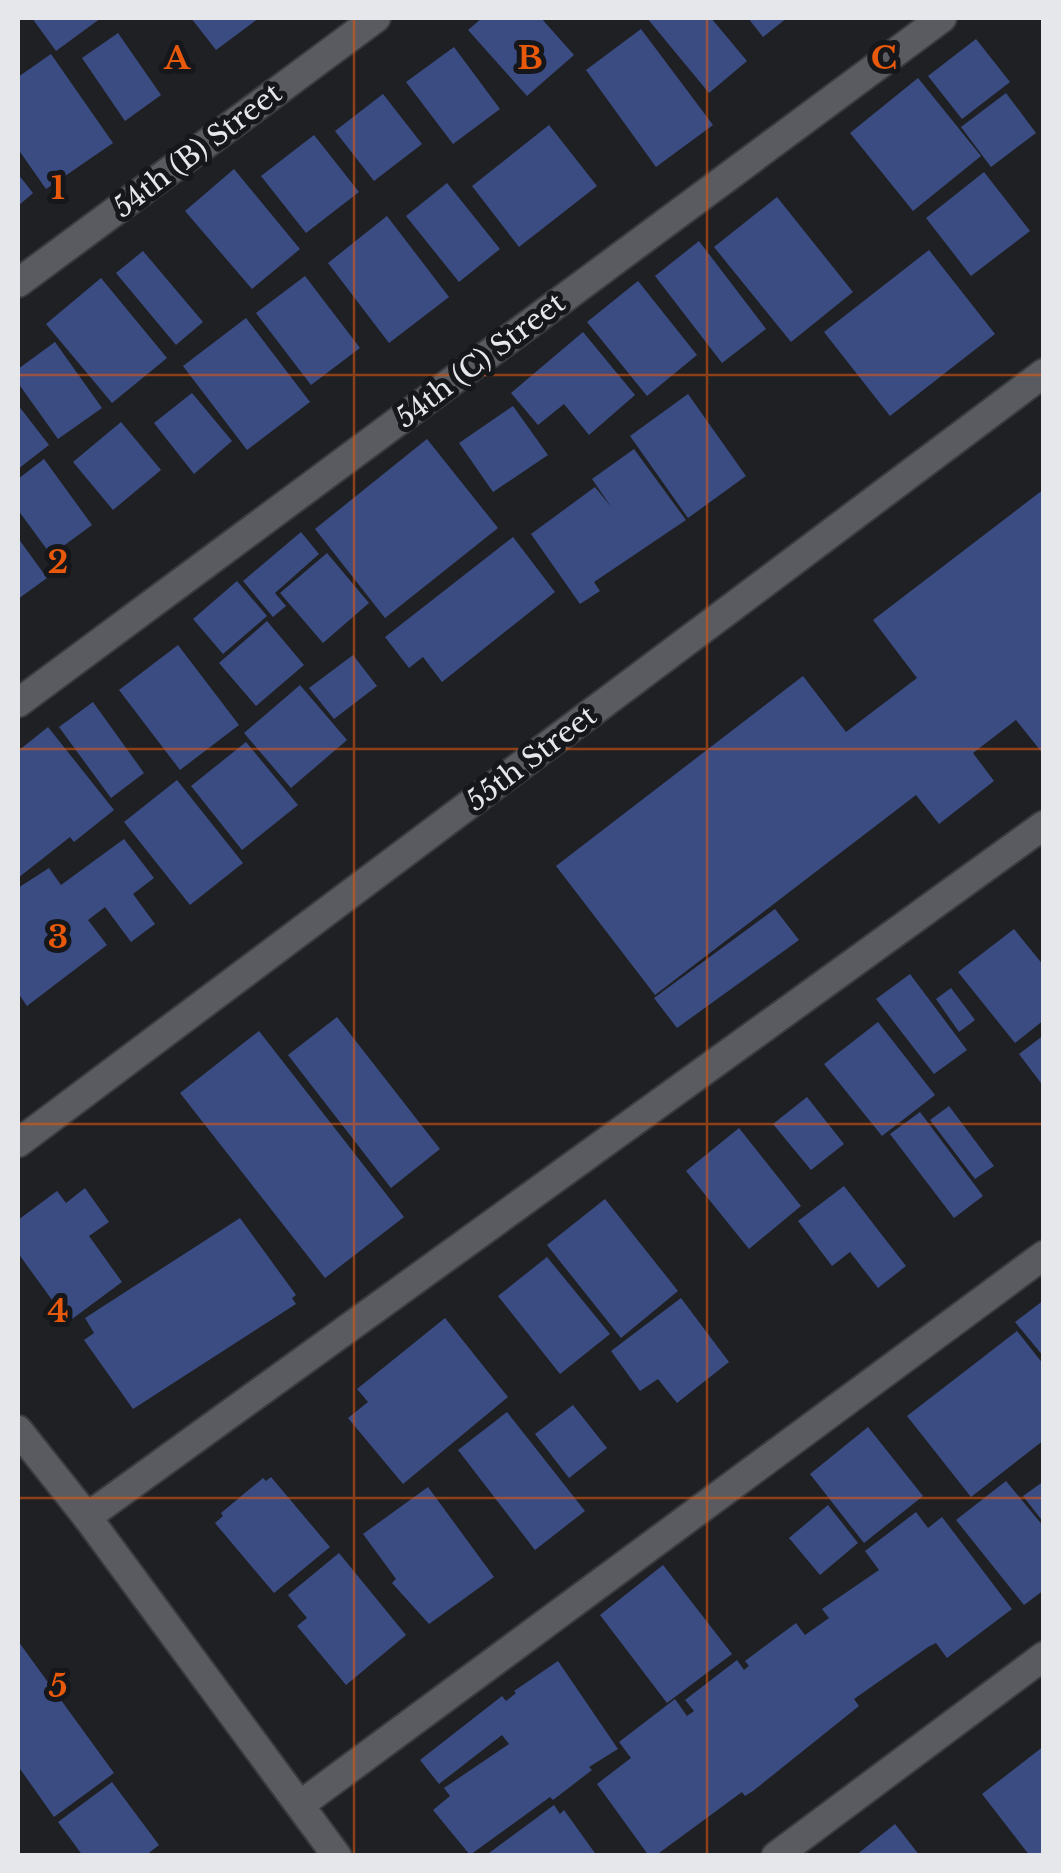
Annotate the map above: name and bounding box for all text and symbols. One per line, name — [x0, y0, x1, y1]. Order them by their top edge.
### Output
text: A — [163, 38, 191, 78]
text: B — [517, 38, 543, 78]
text: C — [871, 38, 897, 78]
street label: 54th (B) Street — [106, 75, 289, 225]
text: 1 — [51, 168, 65, 208]
street label: 54th (C) Street — [389, 285, 572, 435]
text: 2 — [48, 542, 68, 582]
street label: 55th Street — [459, 698, 604, 819]
text: 3 — [48, 917, 68, 957]
text: 4 — [47, 1291, 69, 1331]
text: 5 — [48, 1666, 68, 1706]

